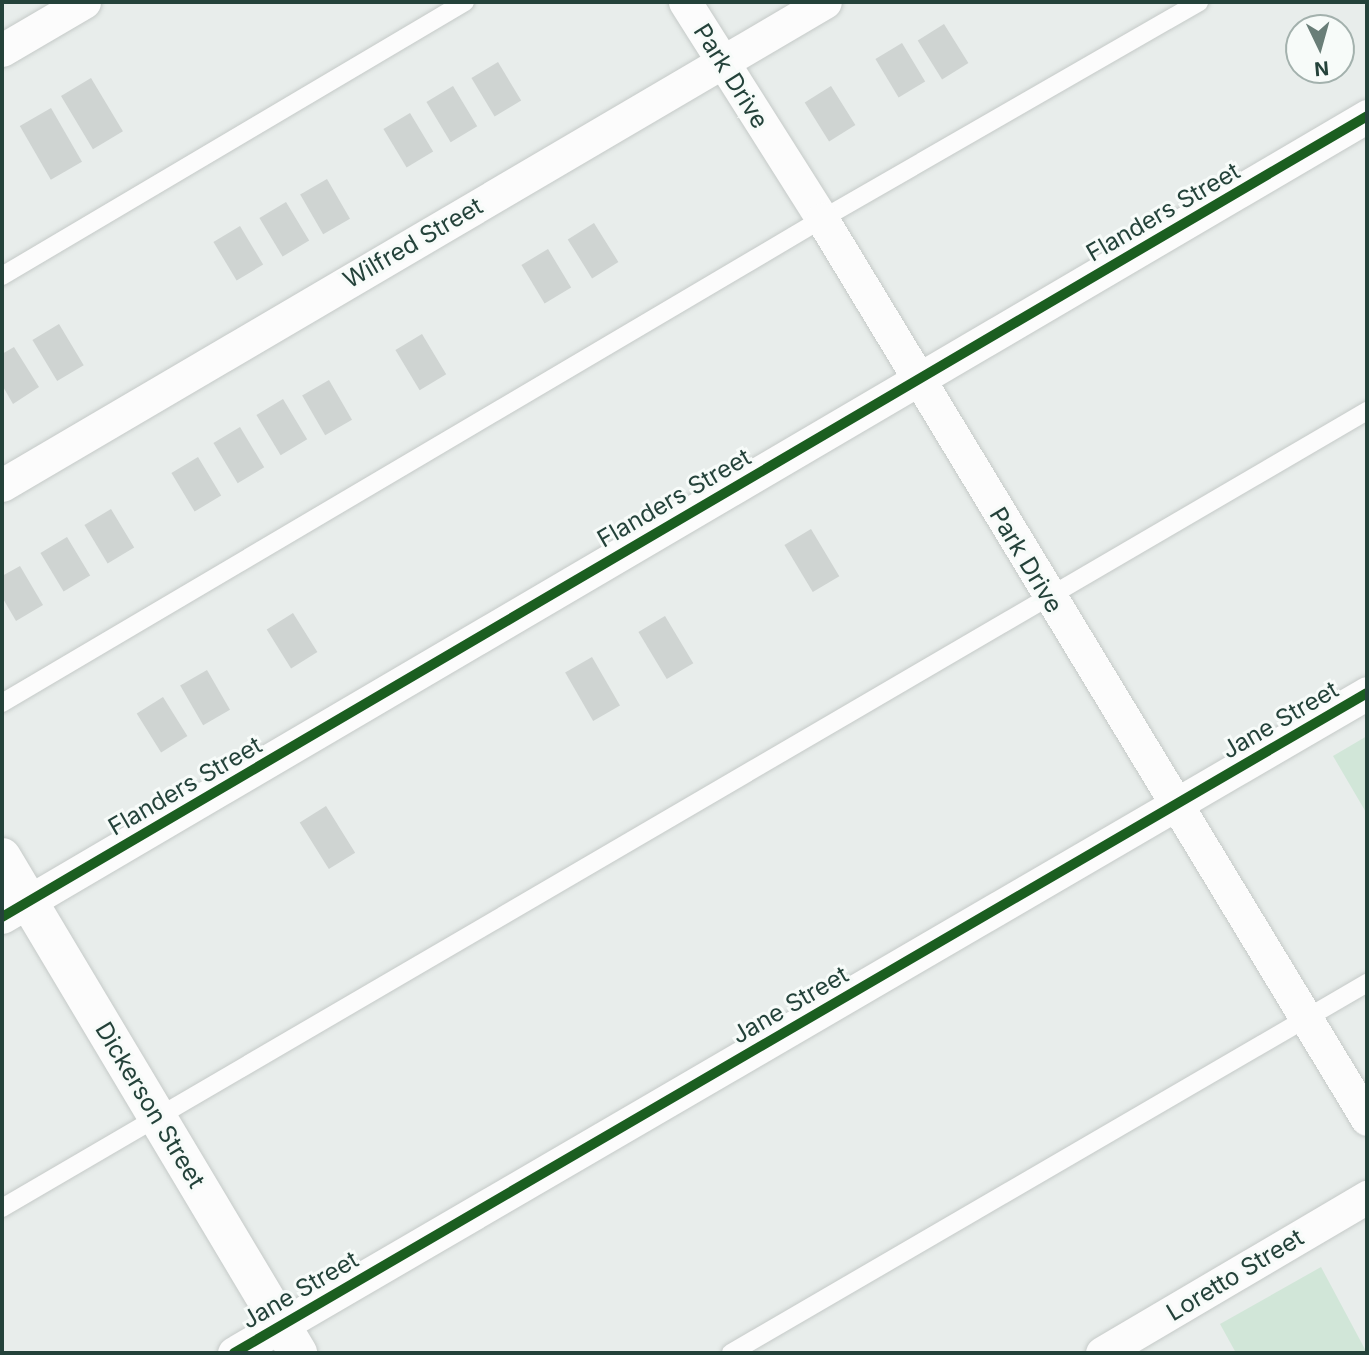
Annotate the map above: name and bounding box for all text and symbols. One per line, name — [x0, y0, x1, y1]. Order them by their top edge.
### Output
north arrow — [1285, 14, 1355, 84]
street label: Park Drive — [688, 18, 774, 134]
text: N — [1313, 56, 1330, 81]
street label: Flanders Street — [1081, 156, 1245, 268]
street label: Wilfred Street — [338, 192, 488, 294]
street label: Flanders Street — [592, 442, 756, 554]
street label: Park Drive — [983, 502, 1069, 618]
street label: Jane Street — [1217, 675, 1343, 765]
street label: Flanders Street — [103, 730, 267, 842]
street label: Jane Street — [727, 960, 853, 1050]
street label: Dickerson Street — [89, 1017, 211, 1193]
street label: Loretto Street — [1161, 1223, 1309, 1327]
street label: Jane Street — [237, 1245, 363, 1335]

